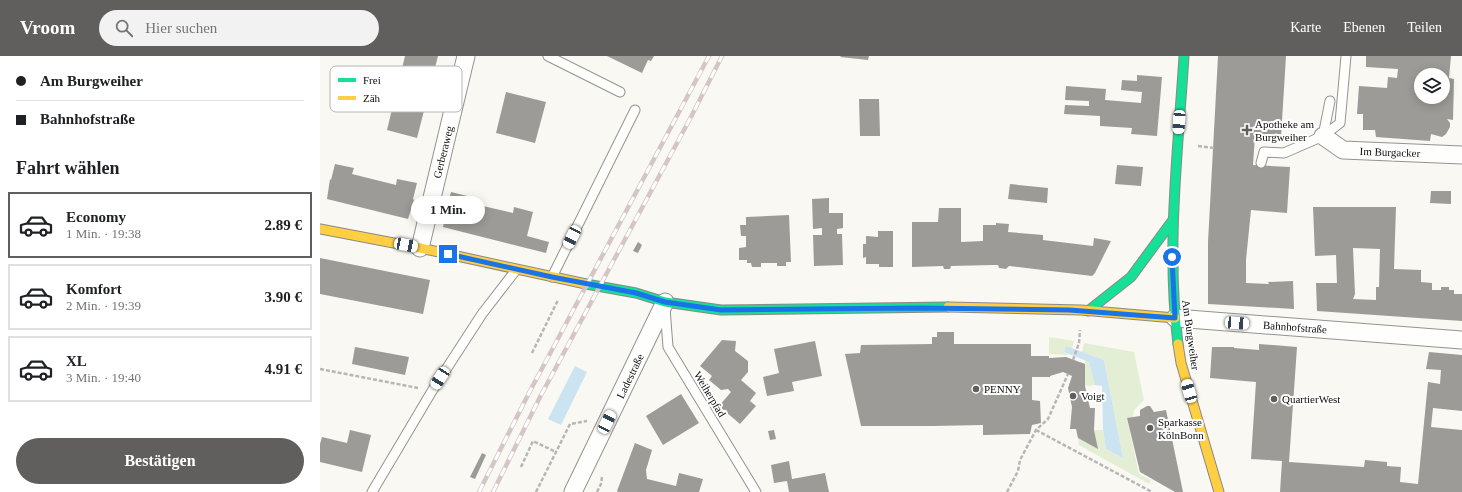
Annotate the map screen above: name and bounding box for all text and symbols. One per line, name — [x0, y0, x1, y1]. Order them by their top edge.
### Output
search box — [99, 10, 379, 46]
text: Vroom — [20, 17, 75, 38]
icon: search — [113, 17, 135, 39]
text: Hier suchen — [145, 20, 217, 36]
text: Karte — [1290, 20, 1321, 35]
text: Ebenen — [1343, 20, 1385, 35]
text: Teilen — [1407, 20, 1442, 35]
legend — [330, 66, 462, 112]
map controls — [1414, 68, 1450, 104]
button: layers — [1414, 68, 1450, 104]
text: Am Burgweiher — [40, 73, 143, 89]
text: Frei — [363, 74, 381, 86]
text: Zäh — [363, 92, 381, 104]
car — [1172, 110, 1186, 134]
text: Bahnhofstraße — [40, 111, 135, 127]
place label: Apotheke am Burgweiher — [1255, 118, 1314, 143]
street label: Gerberaweg — [431, 124, 455, 180]
marker: Apotheke am Burgweiher — [1242, 125, 1252, 135]
street label: Im Burgacker — [1360, 145, 1421, 159]
text: Fahrt wählen — [16, 158, 120, 178]
callout: 1 Min. — [411, 196, 485, 224]
text: 1 Min. — [430, 202, 466, 217]
icon: car — [18, 207, 54, 243]
text: Economy — [66, 209, 126, 225]
text: 2.89 € — [265, 217, 302, 233]
car — [561, 224, 583, 250]
text: 1 Min. · 19:38 — [66, 226, 141, 241]
car — [393, 237, 419, 253]
route end — [439, 245, 457, 263]
route start — [1163, 248, 1181, 266]
icon: car — [18, 279, 54, 315]
text: Komfort — [66, 281, 122, 297]
text: 3.90 € — [265, 289, 302, 305]
text: 2 Min. · 19:39 — [66, 298, 141, 313]
street label: Am Burgweiher — [1180, 299, 1202, 371]
car — [1225, 316, 1249, 330]
street label: Bahnhofstraße — [1263, 319, 1328, 335]
icon: car — [18, 351, 54, 387]
street label: Ladestraße — [614, 352, 646, 400]
text: XL — [66, 353, 87, 369]
text: 4.91 € — [265, 361, 302, 377]
car — [428, 365, 452, 391]
street label: Weiherpfad — [692, 369, 729, 419]
text: 3 Min. · 19:40 — [66, 370, 141, 385]
car — [1180, 378, 1198, 404]
place label: PENNY — [984, 383, 1021, 395]
marker: PENNY — [971, 384, 981, 394]
place label: Voigt — [1081, 390, 1105, 402]
marker: Voigt — [1068, 391, 1078, 401]
place label: QuartierWest — [1282, 393, 1340, 405]
marker: QuartierWest — [1269, 394, 1279, 404]
car — [596, 409, 618, 435]
place label: Sparkasse KölnBonn — [1158, 416, 1204, 441]
marker: Sparkasse KölnBonn — [1145, 423, 1155, 433]
button: Bestätigen — [16, 438, 304, 484]

